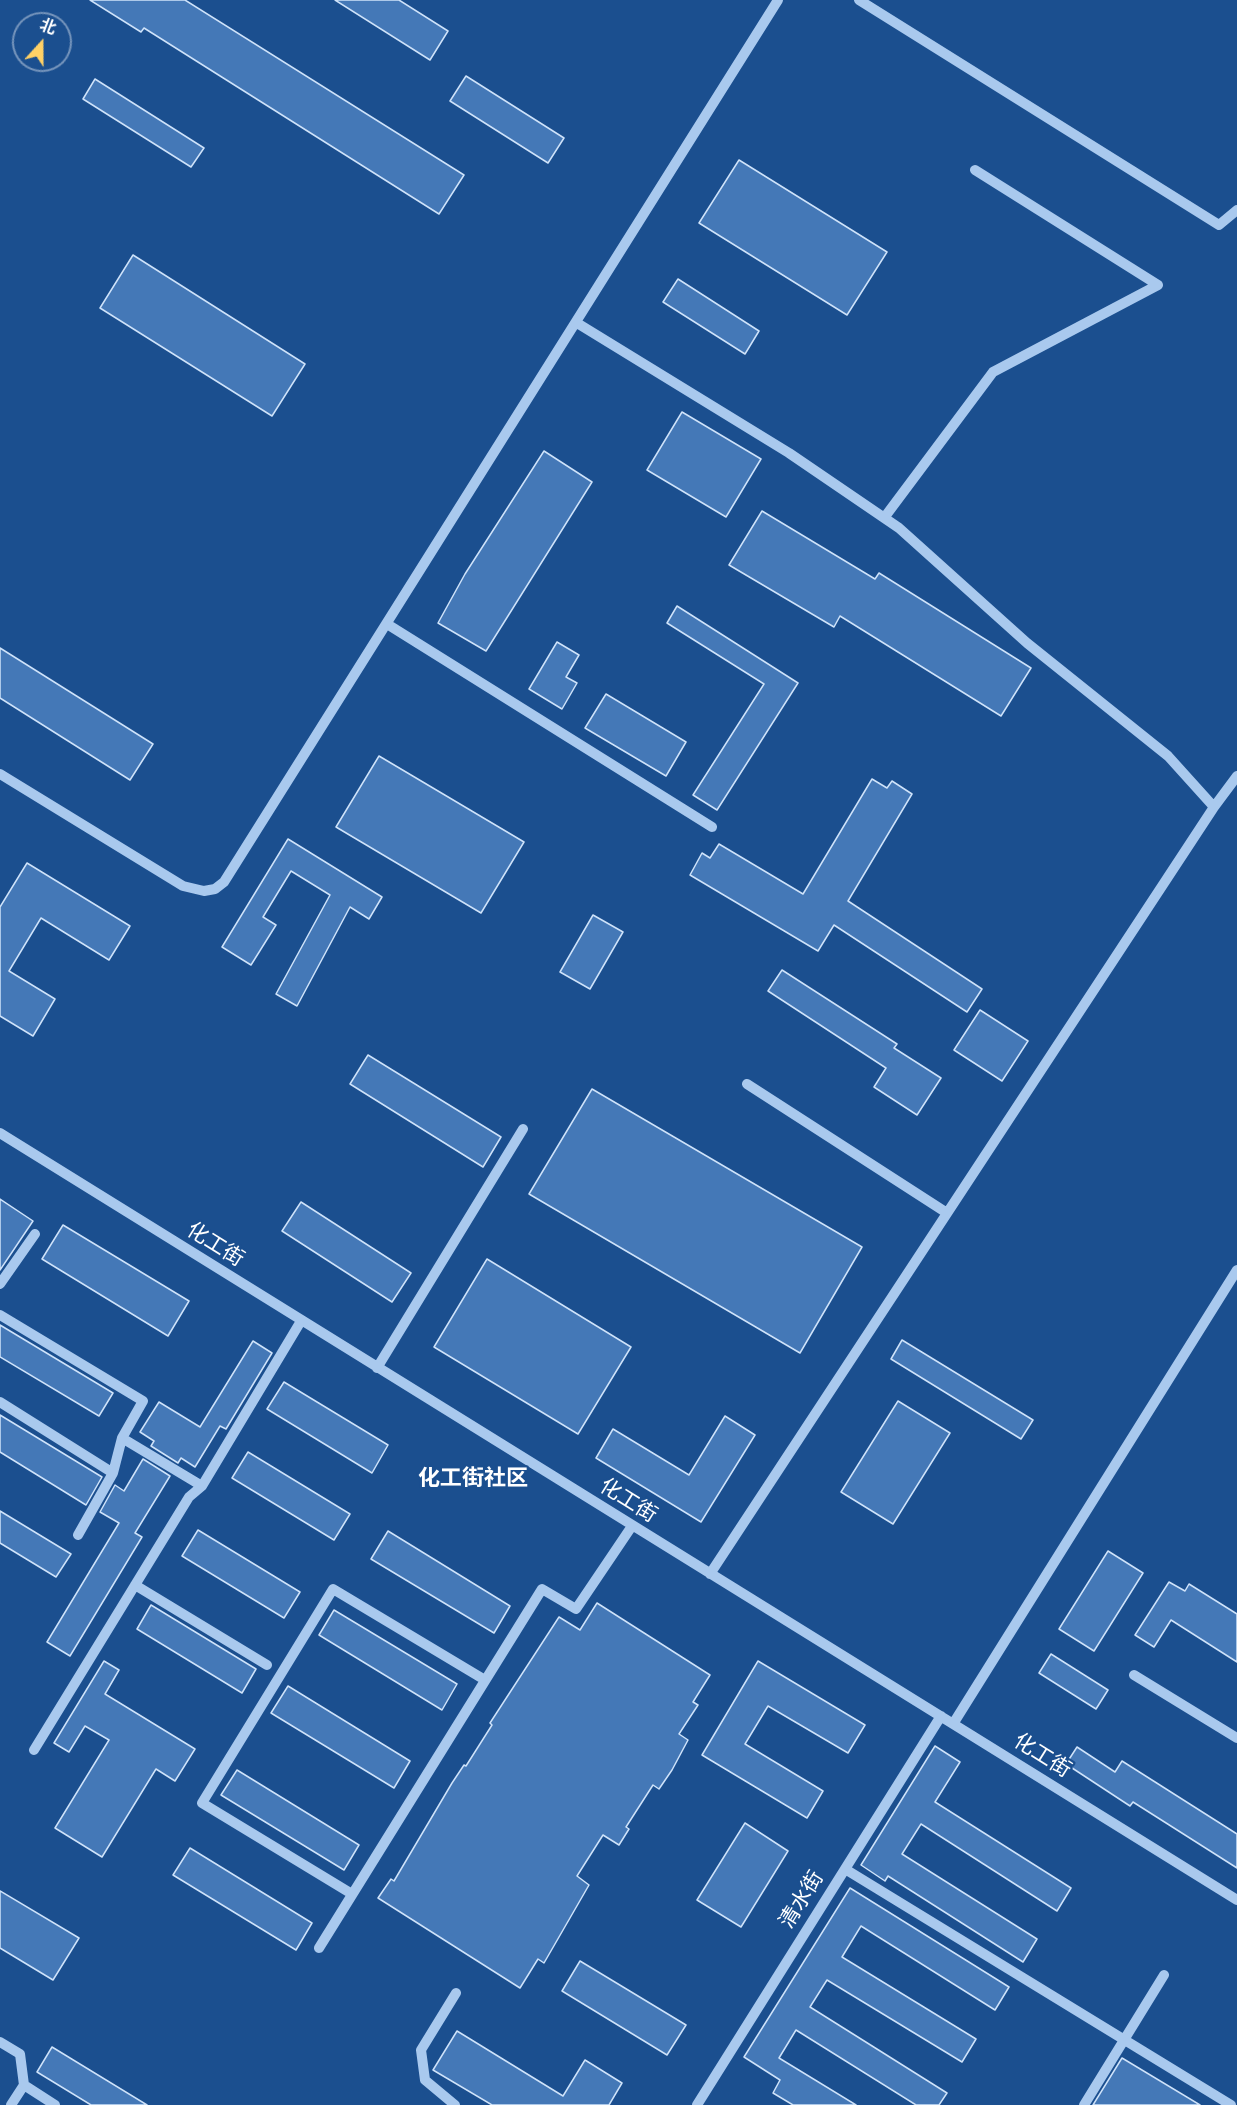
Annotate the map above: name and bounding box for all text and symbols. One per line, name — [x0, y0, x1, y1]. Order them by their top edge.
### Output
north arrow — [12, 12, 72, 72]
text: 北 — [37, 15, 59, 38]
street label: 化工街 — [182, 1218, 248, 1272]
district label: 化工街社区 — [418, 1466, 528, 1492]
street label: 化工街 — [595, 1474, 661, 1528]
street label: 化工街 — [1009, 1729, 1075, 1783]
street label: 清水街 — [775, 1867, 829, 1933]

